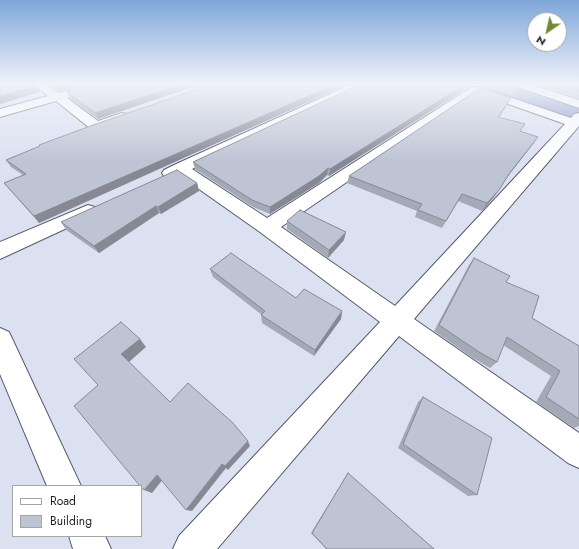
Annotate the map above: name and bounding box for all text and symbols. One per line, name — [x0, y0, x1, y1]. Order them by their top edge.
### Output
north arrow — [527, 12, 567, 52]
text: N — [533, 32, 549, 50]
legend — [12, 485, 142, 537]
text: Road — [50, 492, 76, 510]
text: Building — [50, 512, 92, 530]

